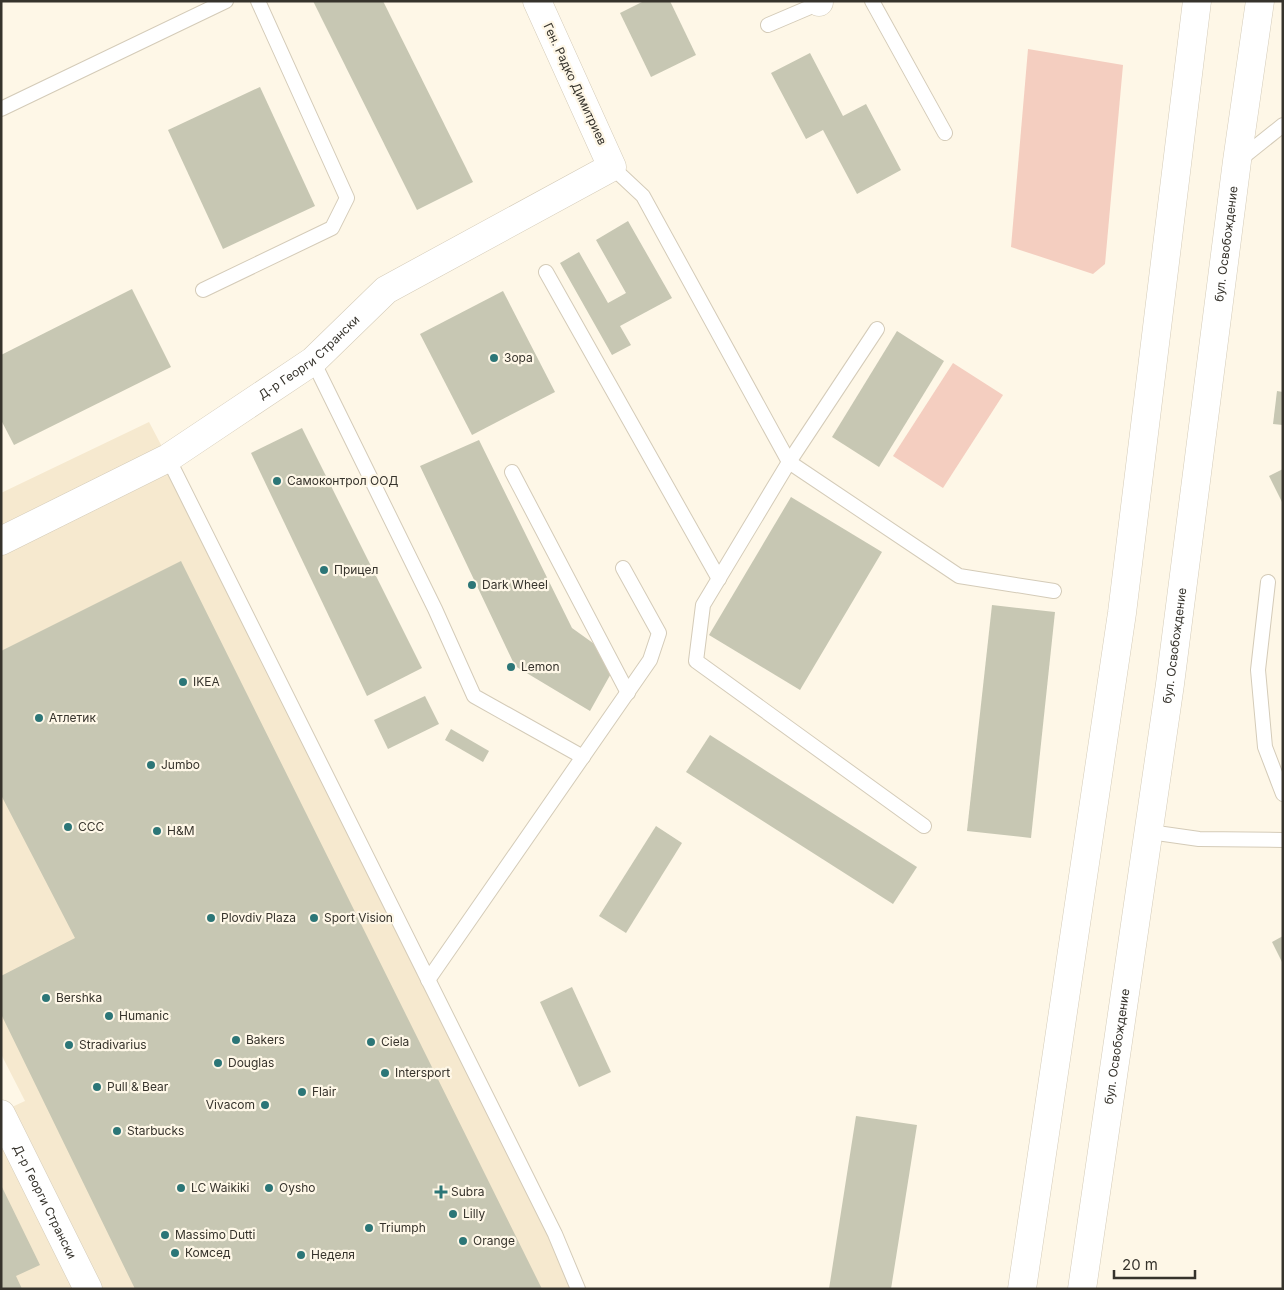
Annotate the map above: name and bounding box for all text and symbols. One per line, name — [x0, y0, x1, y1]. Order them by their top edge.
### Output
street label: Ген. Радко Димитриев — [541, 20, 610, 147]
street label: бул. Освобождение — [1211, 185, 1241, 303]
street label: Д-р Георги Странски — [255, 312, 362, 402]
place label: Зора — [504, 350, 533, 365]
marker: Зора — [488, 352, 500, 364]
place label: Самоконтрол ООД — [287, 473, 398, 488]
marker: Самоконтрол ООД — [271, 475, 283, 487]
place label: Прицел — [334, 562, 378, 577]
marker: Прицел — [318, 564, 330, 576]
place label: Dark Wheel — [482, 577, 548, 592]
marker: Dark Wheel — [466, 579, 478, 591]
street label: бул. Освобождение — [1159, 587, 1189, 704]
place label: Lemon — [521, 659, 560, 674]
marker: Lemon — [505, 661, 517, 673]
place label: IKEA — [193, 674, 220, 689]
marker: IKEA — [177, 676, 189, 688]
place label: Атлетик — [49, 710, 96, 725]
marker: Атлетик — [33, 712, 45, 724]
place label: Jumbo — [161, 757, 200, 772]
marker: Jumbo — [145, 759, 157, 771]
place label: CCC — [78, 819, 105, 834]
marker: CCC — [62, 821, 74, 833]
place label: H&M — [167, 823, 195, 838]
marker: H&M — [151, 825, 163, 837]
place label: Plovdiv Plaza — [221, 910, 296, 925]
place label: Sport Vision — [324, 910, 393, 925]
marker: Plovdiv Plaza — [205, 912, 217, 924]
marker: Sport Vision — [308, 912, 320, 924]
street label: бул. Освобождение — [1101, 988, 1133, 1105]
place label: Bershka — [56, 990, 102, 1005]
marker: Bershka — [40, 992, 52, 1004]
place label: Humanic — [119, 1008, 169, 1023]
marker: Humanic — [103, 1010, 115, 1022]
place label: Bakers — [246, 1032, 285, 1047]
marker: Bakers — [230, 1034, 242, 1046]
place label: Ciela — [381, 1034, 409, 1049]
marker: Ciela — [365, 1036, 377, 1048]
place label: Stradivarius — [79, 1037, 147, 1052]
marker: Stradivarius — [63, 1039, 75, 1051]
place label: Douglas — [228, 1055, 274, 1070]
marker: Douglas — [212, 1057, 224, 1069]
place label: Intersport — [395, 1065, 450, 1080]
marker: Intersport — [379, 1067, 391, 1079]
place label: Pull & Bear — [107, 1079, 169, 1094]
marker: Pull & Bear — [91, 1081, 103, 1093]
place label: Flair — [312, 1084, 337, 1099]
marker: Flair — [296, 1086, 308, 1098]
place label: Vivacom — [206, 1097, 255, 1112]
marker: Vivacom — [259, 1099, 271, 1111]
place label: Starbucks — [127, 1123, 184, 1138]
marker: Starbucks — [111, 1125, 123, 1137]
street label: Д-р Георги Странски — [10, 1142, 80, 1261]
place label: LC Waikiki — [191, 1180, 250, 1195]
place label: Oysho — [279, 1180, 316, 1195]
marker: LC Waikiki — [175, 1182, 187, 1194]
marker: Oysho — [263, 1182, 275, 1194]
place label: Subra — [451, 1184, 484, 1199]
marker: Subra — [435, 1186, 447, 1198]
place label: Lilly — [463, 1206, 486, 1221]
marker: Lilly — [447, 1208, 459, 1220]
place label: Triumph — [379, 1220, 426, 1235]
marker: Triumph — [363, 1222, 375, 1234]
place label: Massimo Dutti — [175, 1227, 256, 1242]
marker: Massimo Dutti — [159, 1229, 171, 1241]
place label: Orange — [473, 1233, 515, 1248]
marker: Orange — [457, 1235, 469, 1247]
place label: Комсед — [185, 1245, 231, 1260]
marker: Комсед — [169, 1247, 181, 1259]
place label: Неделя — [311, 1247, 355, 1262]
scale bar — [1114, 1248, 1195, 1280]
marker: Неделя — [295, 1249, 307, 1261]
text: 20 m — [1122, 1255, 1158, 1274]

